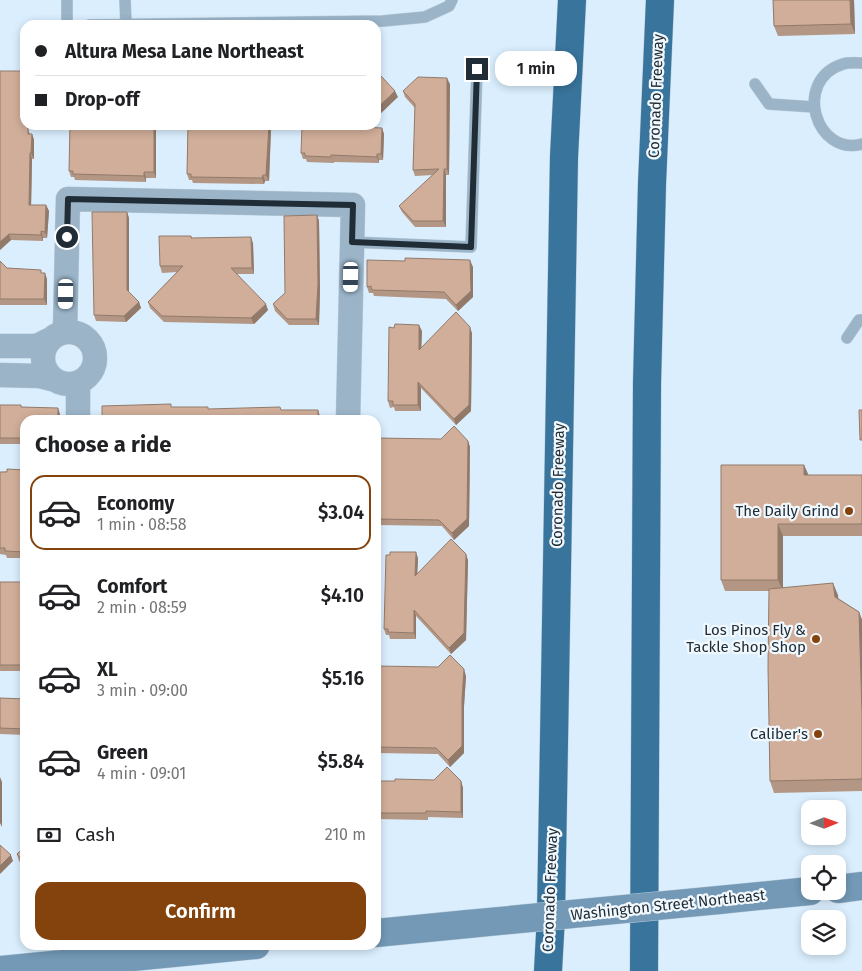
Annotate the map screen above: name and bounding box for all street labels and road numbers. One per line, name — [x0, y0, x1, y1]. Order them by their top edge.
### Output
street label: Coronado Freeway — [645, 33, 667, 158]
street label: Coronado Freeway — [548, 422, 568, 547]
street label: Coronado Freeway — [539, 827, 561, 952]
street label: Washington Street Northeast — [570, 886, 767, 924]

